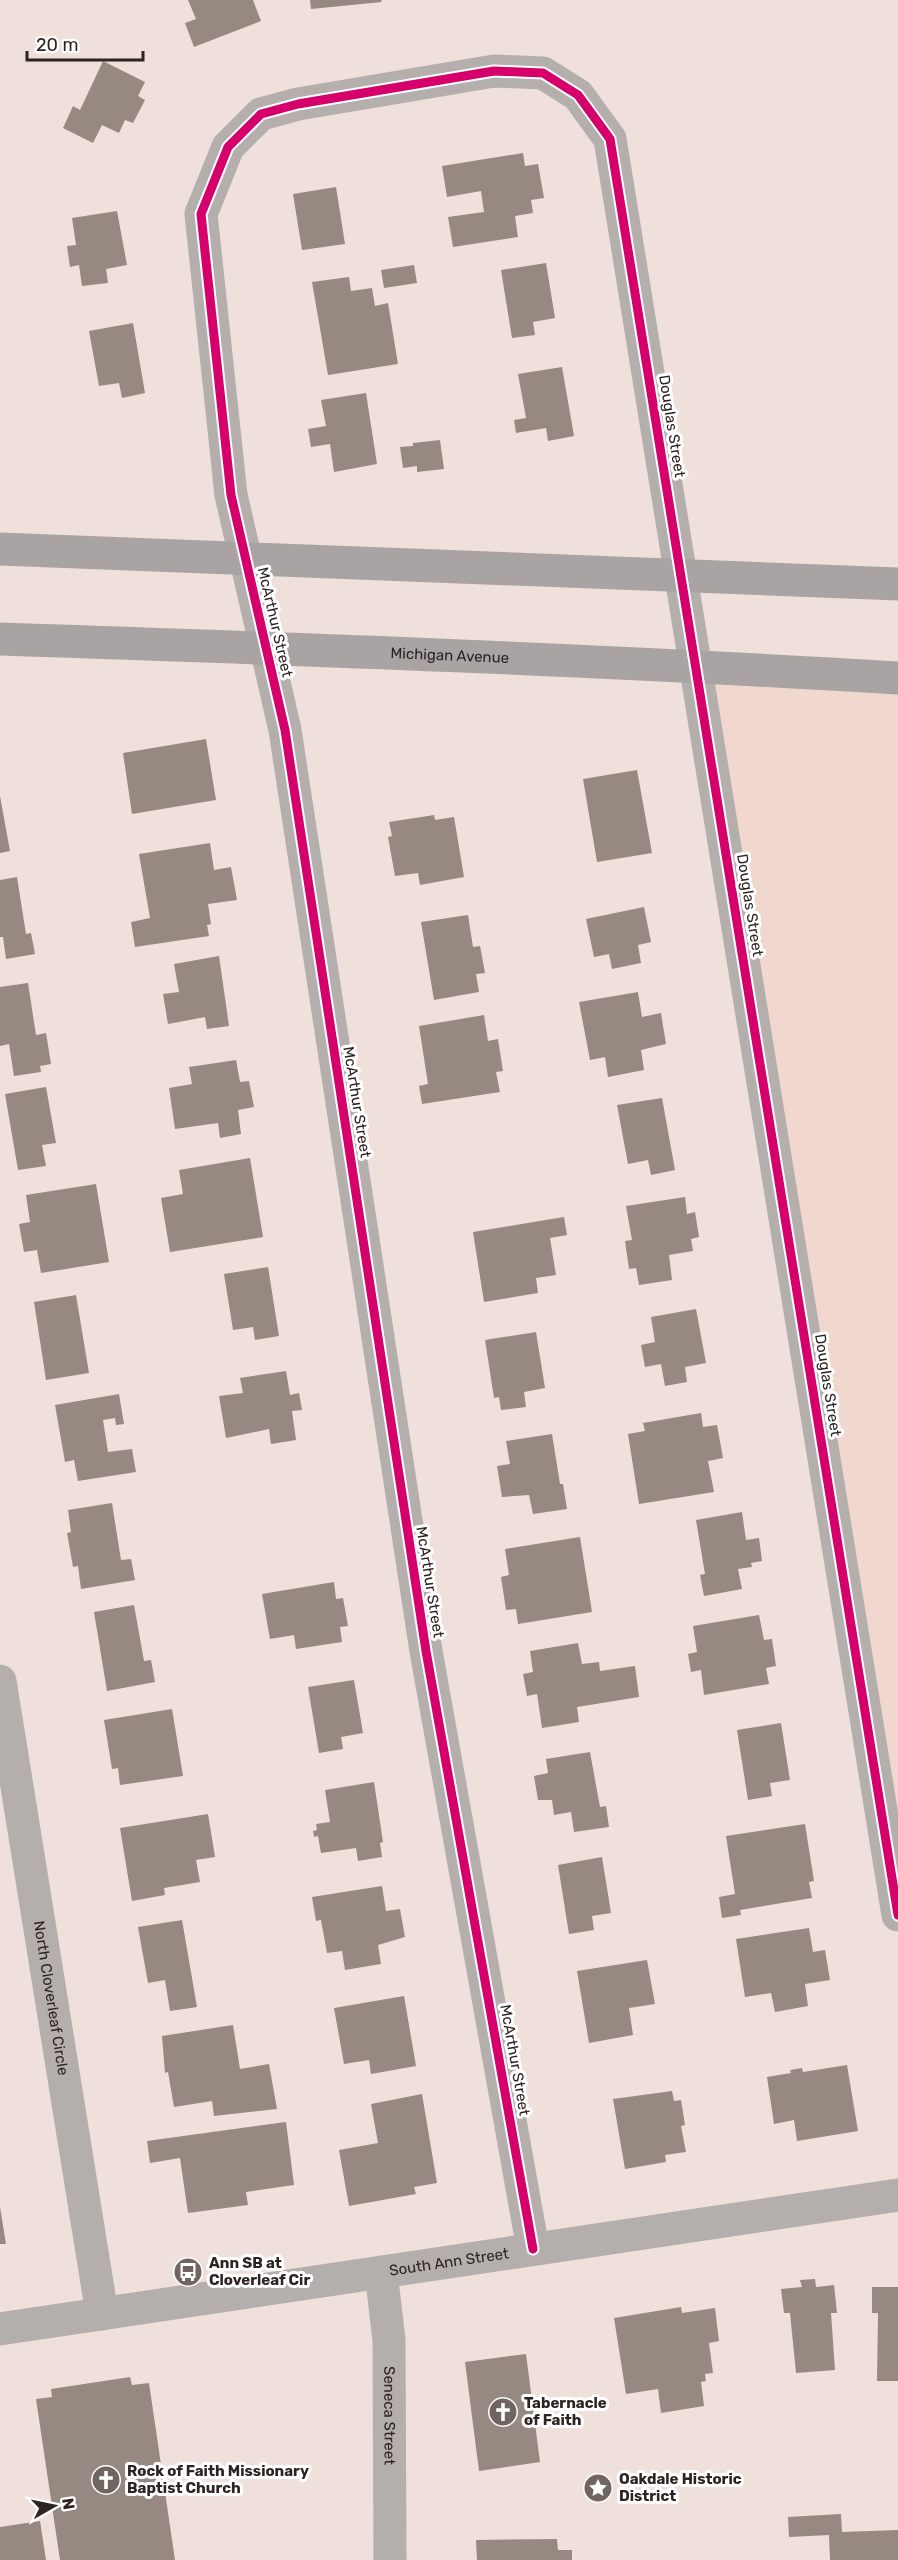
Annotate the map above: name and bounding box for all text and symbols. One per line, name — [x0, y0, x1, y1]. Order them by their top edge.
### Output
scale bar — [27, 24, 142, 62]
text: 20 m — [36, 34, 78, 56]
street label: Douglas Street — [655, 373, 689, 479]
street label: McArthur Street — [254, 565, 296, 679]
street label: Michigan Avenue — [390, 644, 509, 667]
street label: Douglas Street — [733, 852, 767, 958]
street label: McArthur Street — [339, 1045, 375, 1159]
street label: Douglas Street — [811, 1332, 845, 1438]
street label: McArthur Street — [412, 1525, 448, 1639]
street label: North Cloverleaf Circle — [30, 1919, 72, 2077]
street label: McArthur Street — [496, 2003, 534, 2117]
street label: South Ann Street — [388, 2244, 510, 2280]
place label: Ann SB at Cloverleaf Cir — [209, 2254, 310, 2289]
bus stop icon: Ann SB at Cloverleaf Cir — [172, 2256, 204, 2288]
street label: Seneca Street — [380, 2366, 399, 2465]
place label: Tabernacle of Faith — [524, 2394, 607, 2429]
church icon: Tabernacle of Faith — [487, 2396, 519, 2428]
place label: Rock of Faith Missionary Baptist Church — [127, 2462, 309, 2497]
church icon: Rock of Faith Missionary Baptist Church — [90, 2464, 122, 2496]
place label: Oakdale Historic District — [619, 2470, 742, 2505]
place icon: Oakdale Historic District — [582, 2472, 614, 2504]
north arrow — [24, 2476, 84, 2536]
text: N — [58, 2497, 79, 2511]

